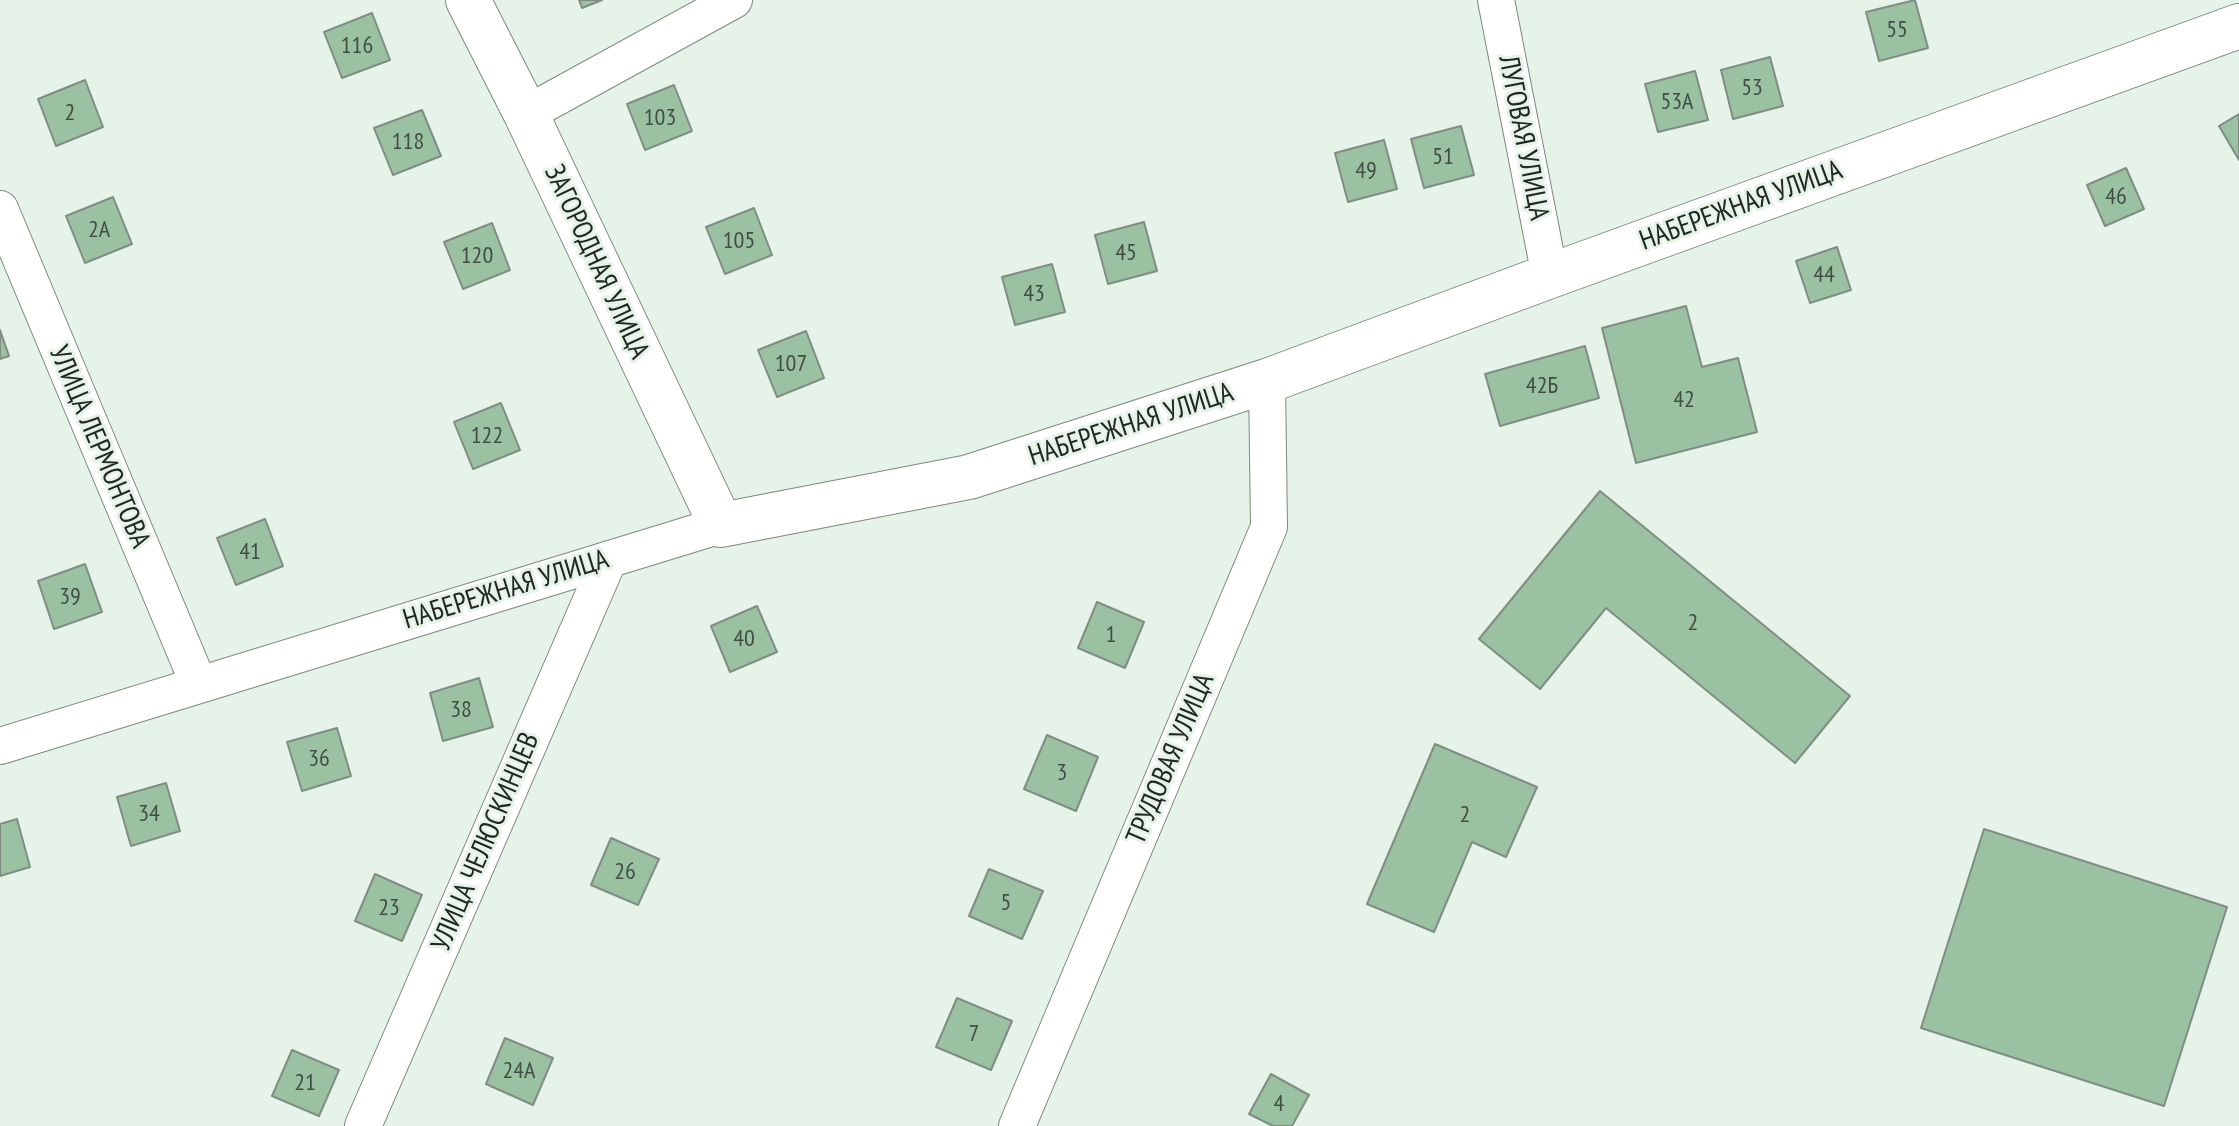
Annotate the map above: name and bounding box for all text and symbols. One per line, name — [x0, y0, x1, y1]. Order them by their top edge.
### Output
house number: 55 — [1886, 16, 1908, 44]
house number: 116 — [341, 32, 373, 60]
street label: ЛУГОВАЯ УЛИЦА — [1491, 53, 1555, 223]
house number: 53 — [1741, 74, 1763, 102]
house number: 53А — [1661, 88, 1693, 116]
house number: 2 — [65, 99, 75, 127]
house number: 103 — [644, 104, 676, 132]
house number: 118 — [392, 128, 424, 156]
house number: 51 — [1432, 143, 1454, 171]
street label: НАБЕРЕЖНАЯ УЛИЦА — [1635, 154, 1847, 258]
house number: 49 — [1355, 157, 1377, 185]
street label: ЗАГОРОДНАЯ УЛИЦА — [536, 160, 656, 364]
house number: 46 — [2105, 183, 2127, 211]
house number: 2А — [88, 216, 110, 244]
house number: 105 — [723, 227, 755, 255]
house number: 45 — [1115, 239, 1137, 267]
house number: 120 — [461, 242, 493, 270]
house number: 44 — [1813, 261, 1835, 289]
house number: 43 — [1023, 280, 1045, 308]
street label: УЛИЦА ЛЕРМОНТОВА — [41, 341, 157, 553]
house number: 107 — [775, 350, 807, 378]
house number: 42Б — [1526, 372, 1558, 400]
street label: НАБЕРЕЖНАЯ УЛИЦА — [1024, 376, 1238, 474]
house number: 42 — [1673, 386, 1695, 414]
house number: 122 — [471, 422, 503, 450]
house number: 41 — [239, 538, 261, 566]
street label: НАБЕРЕЖНАЯ УЛИЦА — [399, 543, 613, 637]
house number: 39 — [59, 583, 81, 611]
house number: 2 — [1688, 609, 1698, 637]
house number: 1 — [1106, 621, 1116, 649]
house number: 40 — [733, 625, 755, 653]
street label: ТРУДОВАЯ УЛИЦА — [1120, 669, 1222, 849]
house number: 38 — [450, 696, 472, 724]
street label: УЛИЦА ЧЕЛЮСКИНЦЕВ — [425, 728, 547, 956]
house number: 36 — [308, 745, 330, 773]
house number: 3 — [1057, 759, 1067, 787]
house number: 34 — [138, 800, 160, 828]
house number: 2 — [1460, 801, 1470, 829]
house number: 26 — [614, 858, 636, 886]
house number: 5 — [1001, 889, 1011, 917]
house number: 23 — [378, 894, 400, 922]
house number: 7 — [969, 1020, 979, 1048]
house number: 24А — [503, 1057, 535, 1085]
house number: 21 — [294, 1069, 316, 1097]
house number: 4 — [1274, 1090, 1284, 1118]

